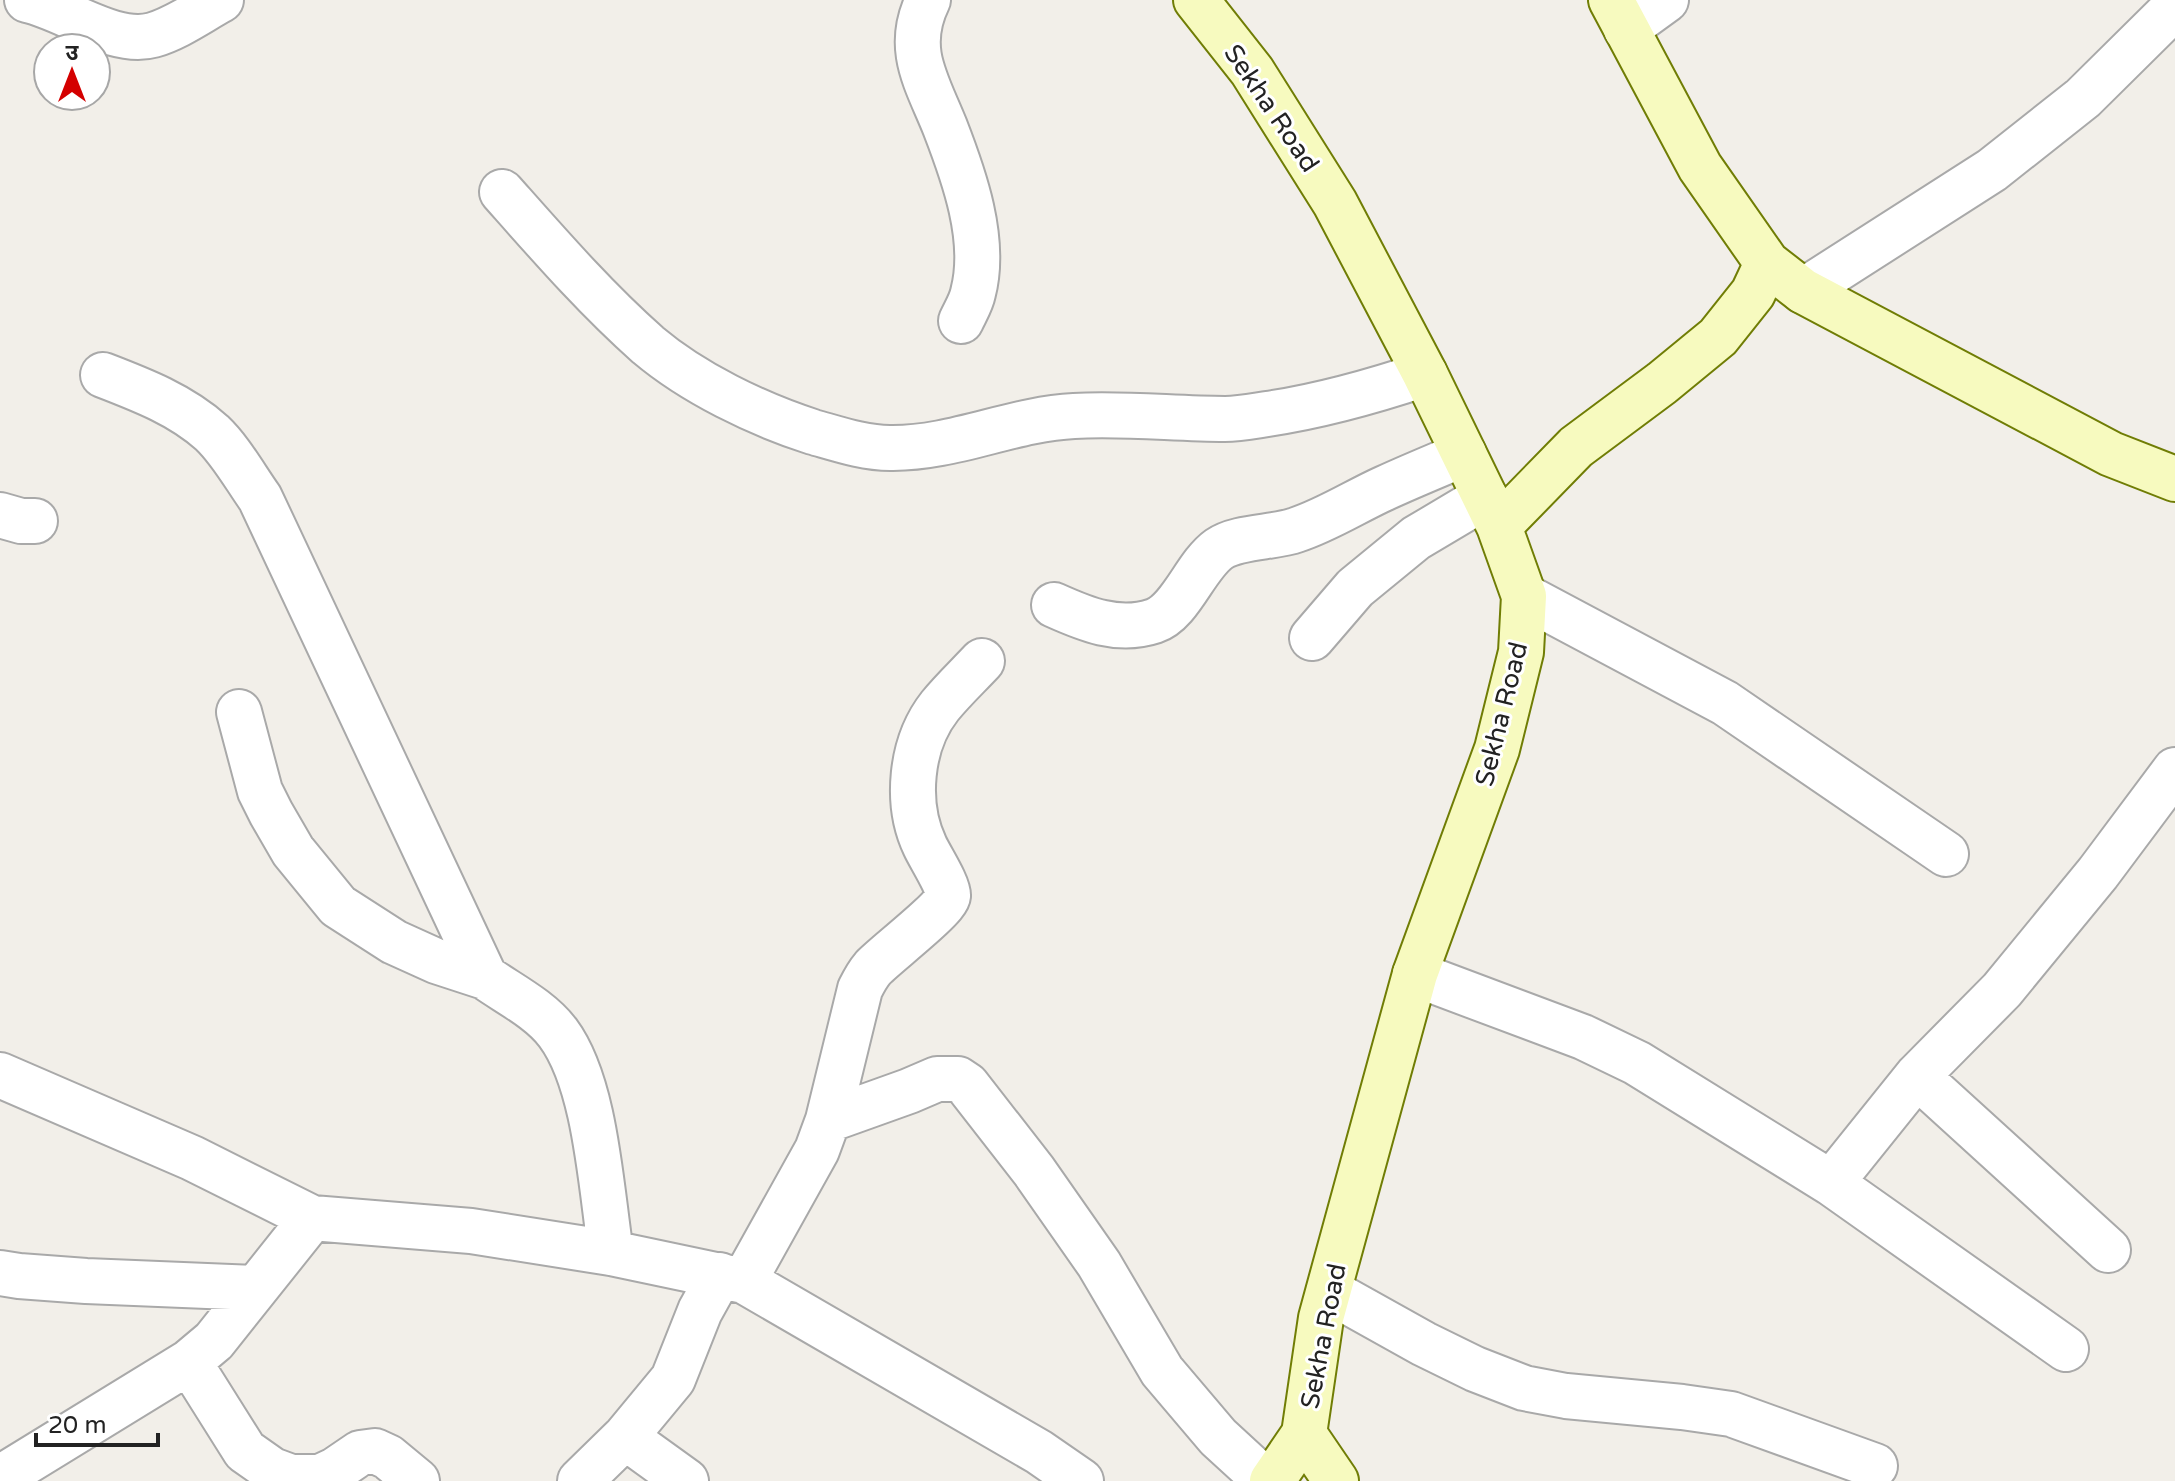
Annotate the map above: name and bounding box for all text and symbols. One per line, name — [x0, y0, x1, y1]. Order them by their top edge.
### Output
north arrow — [32, 32, 112, 112]
street label: Sekha Road — [1218, 38, 1326, 178]
text: उ — [66, 40, 80, 66]
street label: Sekha Road — [1469, 639, 1534, 789]
street label: Sekha Road — [1294, 1261, 1353, 1411]
scale bar — [36, 1397, 158, 1447]
text: 20 m — [48, 1411, 106, 1440]

